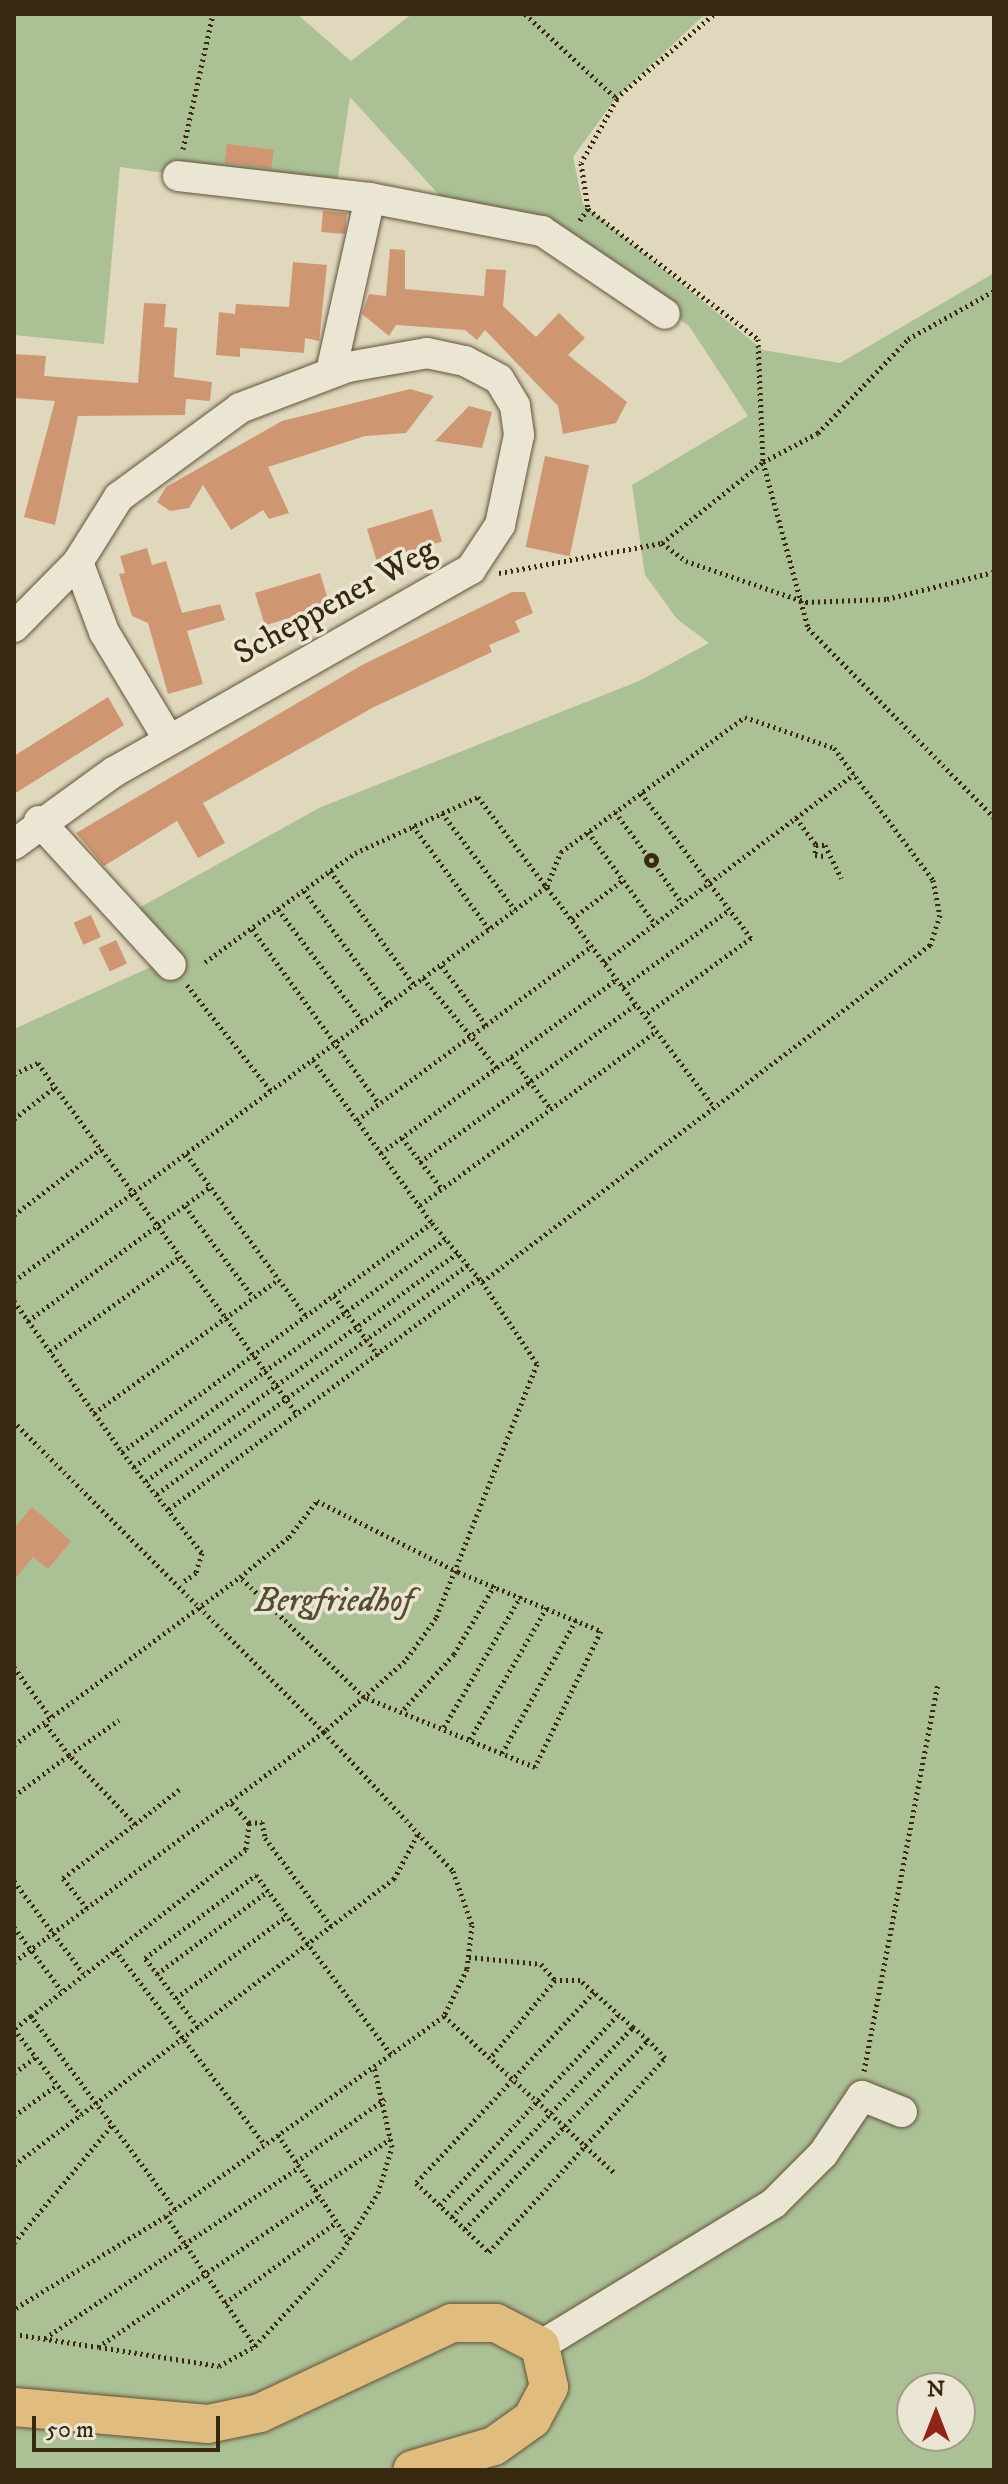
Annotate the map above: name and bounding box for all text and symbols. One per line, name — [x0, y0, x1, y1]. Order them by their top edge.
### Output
street label: Scheppener Weg — [227, 530, 443, 674]
park label: Bergfriedhof — [255, 1582, 413, 1622]
north arrow — [896, 2372, 976, 2452]
text: N — [927, 2376, 945, 2403]
scale bar — [36, 2400, 224, 2450]
text: 50 m — [46, 2415, 94, 2445]

